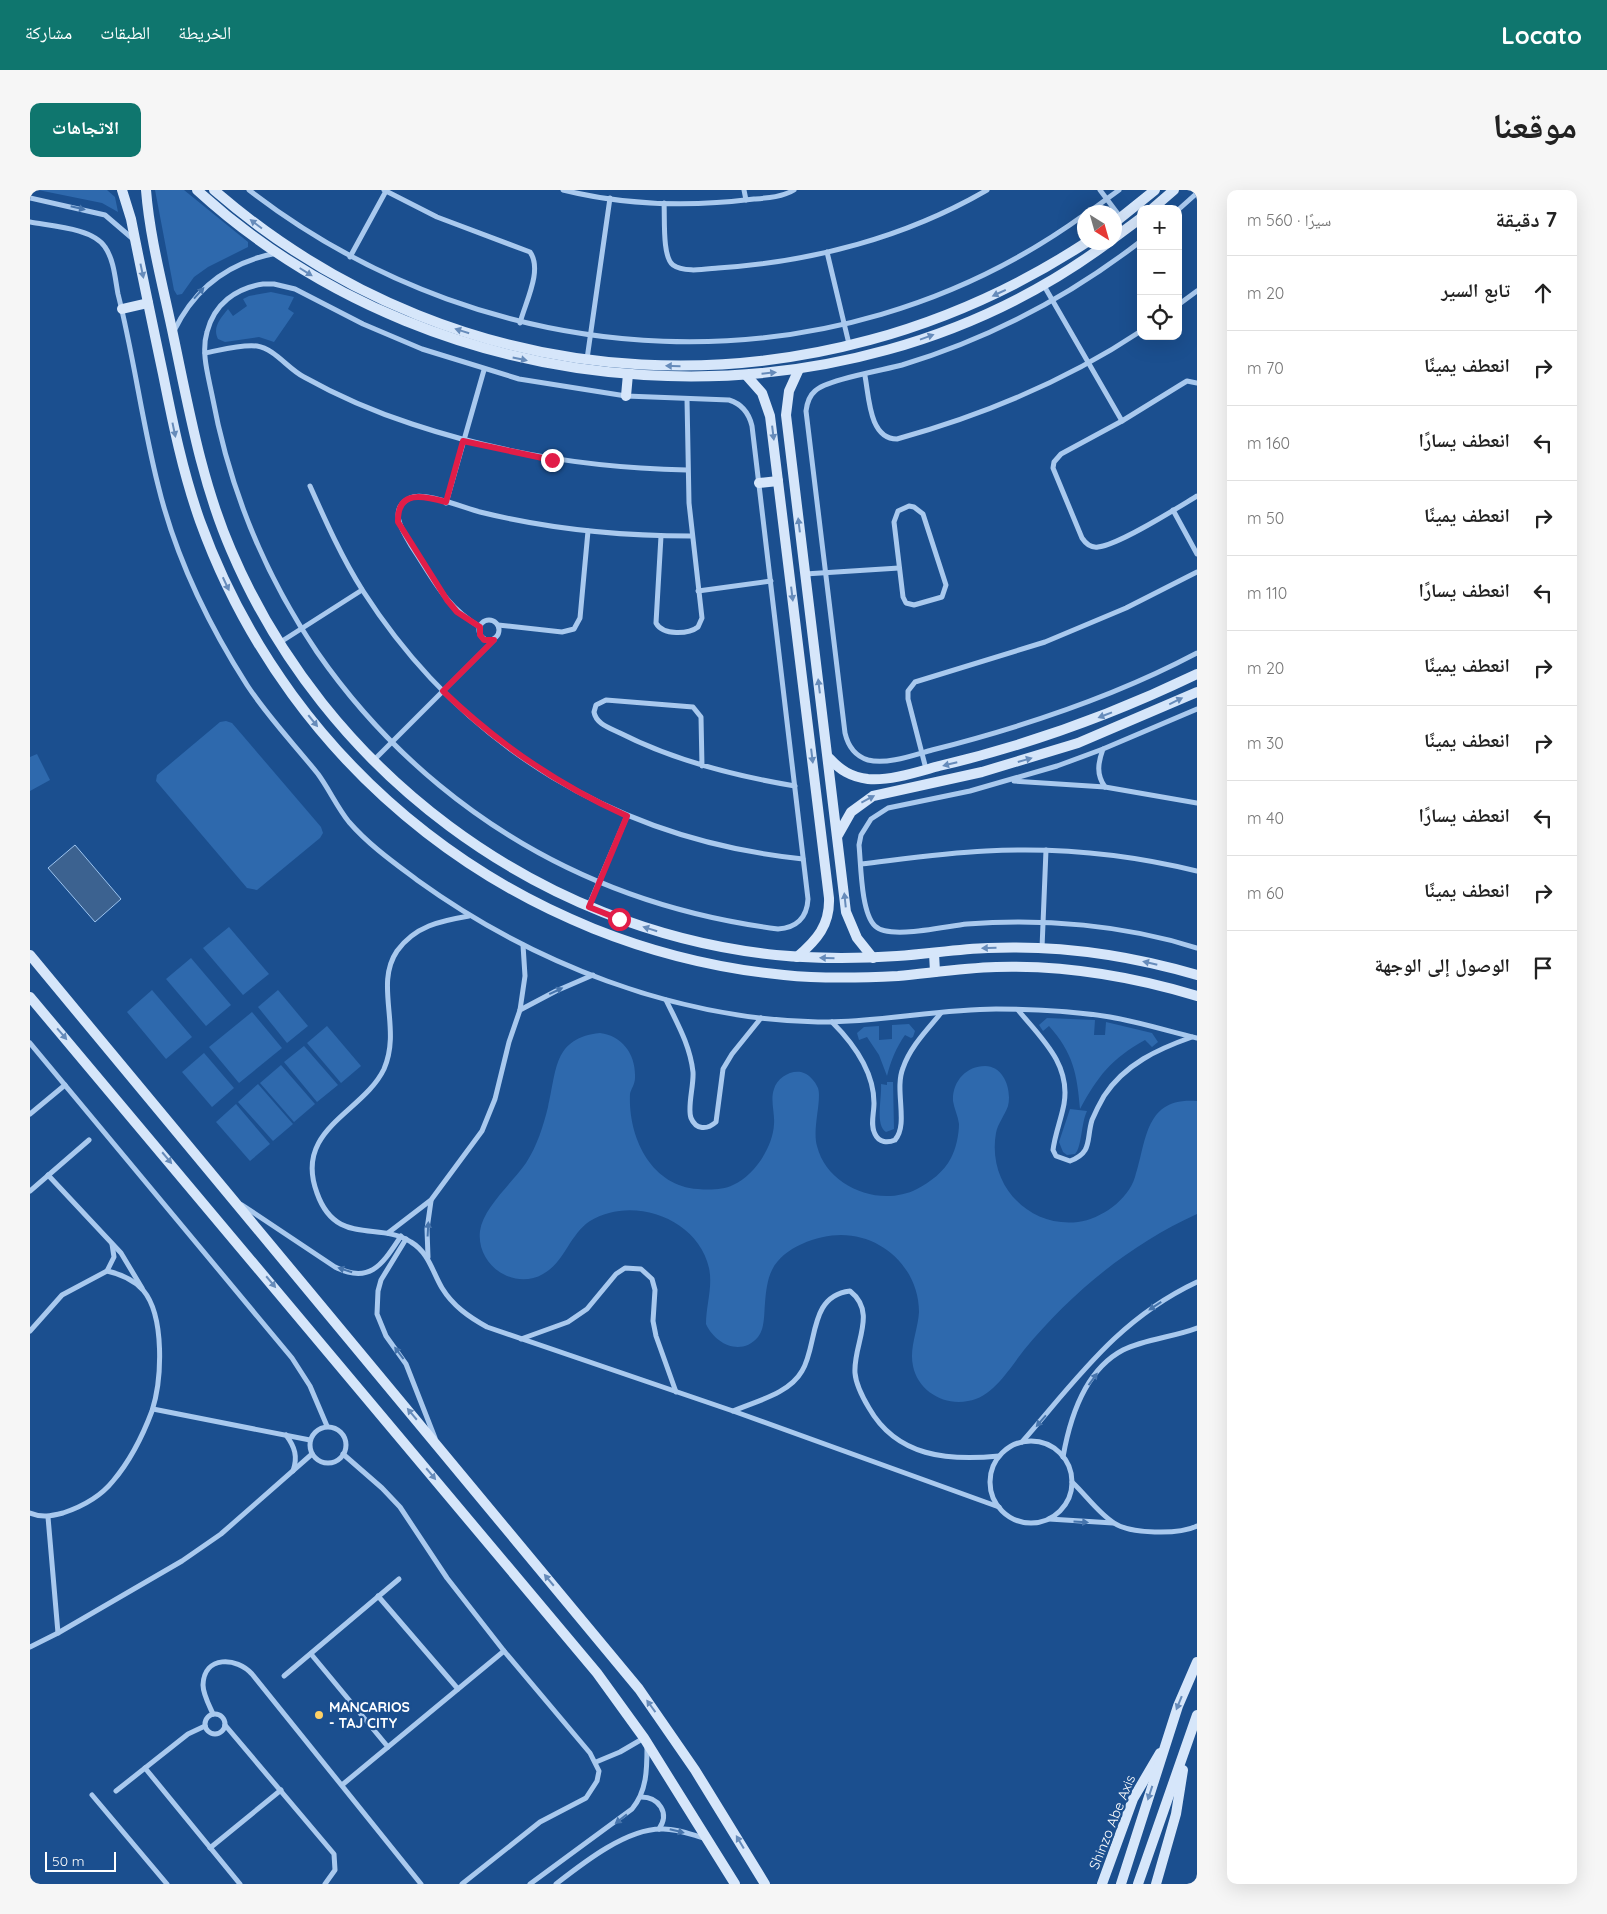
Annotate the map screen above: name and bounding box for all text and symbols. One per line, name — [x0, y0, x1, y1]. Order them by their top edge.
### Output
text: Locato — [1501, 20, 1582, 50]
text: مشاركة — [25, 21, 72, 44]
text: الطبقات — [100, 21, 150, 44]
text: الخريطة — [178, 21, 231, 44]
button: الاتجاهات — [30, 103, 141, 157]
text: موقعنا — [1492, 103, 1577, 147]
one-way arrow — [70, 204, 85, 212]
north arrow — [1077, 205, 1122, 250]
map controls — [1137, 205, 1182, 340]
button: + — [1137, 205, 1182, 250]
text: 7 دقيقة — [1495, 206, 1557, 232]
text: سيرًا · 560 m — [1247, 210, 1331, 230]
one-way arrow — [250, 219, 263, 229]
button: − — [1137, 250, 1182, 295]
one-way arrow — [138, 264, 146, 280]
one-way arrow — [299, 267, 312, 276]
text: تابع السير — [1441, 278, 1510, 302]
icon: ahead — [1529, 279, 1557, 307]
text: 20 m — [1247, 283, 1284, 303]
one-way arrow — [193, 288, 205, 300]
one-way arrow — [992, 289, 1006, 297]
button: locate — [1137, 295, 1182, 340]
one-way arrow — [454, 326, 469, 334]
one-way arrow — [920, 333, 935, 341]
text: انعطف يمينًا — [1424, 353, 1510, 377]
icon: right — [1529, 354, 1557, 382]
one-way arrow — [513, 355, 529, 363]
text: 70 m — [1247, 358, 1284, 378]
one-way arrow — [665, 361, 681, 369]
one-way arrow — [761, 368, 777, 376]
one-way arrow — [170, 423, 178, 438]
one-way arrow — [769, 425, 777, 441]
text: انعطف يسارًا — [1419, 428, 1510, 452]
icon: left — [1529, 429, 1557, 457]
text: 160 m — [1247, 433, 1290, 453]
route end — [541, 449, 564, 472]
text: انعطف يمينًا — [1424, 503, 1510, 527]
icon: right — [1529, 504, 1557, 532]
text: 50 m — [1247, 508, 1284, 528]
one-way arrow — [795, 517, 803, 533]
one-way arrow — [223, 577, 231, 591]
text: انعطف يسارًا — [1419, 578, 1510, 602]
icon: left — [1529, 579, 1557, 607]
text: 110 m — [1247, 583, 1287, 603]
one-way arrow — [788, 587, 796, 603]
text: انعطف يمينًا — [1424, 653, 1510, 677]
icon: right — [1529, 654, 1557, 682]
text: 20 m — [1247, 658, 1284, 678]
one-way arrow — [815, 678, 823, 694]
one-way arrow — [1169, 697, 1184, 706]
one-way arrow — [1097, 712, 1112, 719]
one-way arrow — [307, 714, 318, 727]
text: انعطف يمينًا — [1424, 728, 1510, 752]
icon: right — [1529, 729, 1557, 757]
text: 30 m — [1247, 733, 1284, 753]
one-way arrow — [808, 748, 816, 764]
one-way arrow — [1018, 755, 1033, 763]
one-way arrow — [942, 760, 957, 768]
one-way arrow — [861, 795, 875, 804]
text: انعطف يسارًا — [1419, 803, 1510, 827]
icon: left — [1529, 804, 1557, 832]
text: 40 m — [1247, 808, 1284, 828]
text: انعطف يمينًا — [1424, 878, 1510, 902]
icon: right — [1529, 879, 1557, 907]
text: 60 m — [1247, 883, 1284, 903]
one-way arrow — [841, 891, 849, 907]
route start — [608, 908, 631, 931]
one-way arrow — [642, 924, 657, 932]
one-way arrow — [980, 944, 996, 952]
text: الوصول إلى الوجهة — [1374, 953, 1510, 977]
one-way arrow — [818, 954, 834, 962]
icon: arrive — [1529, 954, 1557, 982]
one-way arrow — [1142, 959, 1157, 967]
one-way arrow — [549, 987, 563, 995]
one-way arrow — [56, 1027, 67, 1040]
one-way arrow — [161, 1151, 172, 1164]
one-way arrow — [424, 1221, 432, 1237]
one-way arrow — [337, 1266, 352, 1274]
one-way arrow — [265, 1276, 277, 1288]
one-way arrow — [1148, 1302, 1161, 1311]
one-way arrow — [393, 1347, 404, 1360]
one-way arrow — [1087, 1373, 1098, 1386]
one-way arrow — [407, 1408, 418, 1420]
one-way arrow — [1035, 1414, 1046, 1427]
one-way arrow — [426, 1467, 437, 1480]
one-way arrow — [1073, 1518, 1089, 1526]
one-way arrow — [544, 1574, 555, 1586]
one-way arrow — [1175, 1696, 1182, 1711]
place label: MANCARIOS - TAJ CITY — [329, 1698, 410, 1732]
one-way arrow — [646, 1699, 656, 1713]
marker: MANCARIOS - TAJ CITY — [313, 1709, 325, 1721]
street label: Shinzo Abe Axis — [1085, 1772, 1139, 1872]
one-way arrow — [1146, 1785, 1154, 1800]
one-way arrow — [614, 1813, 627, 1824]
one-way arrow — [669, 1827, 684, 1835]
one-way arrow — [736, 1836, 745, 1849]
scale bar — [45, 1849, 116, 1872]
text: 50 m — [52, 1852, 85, 1870]

